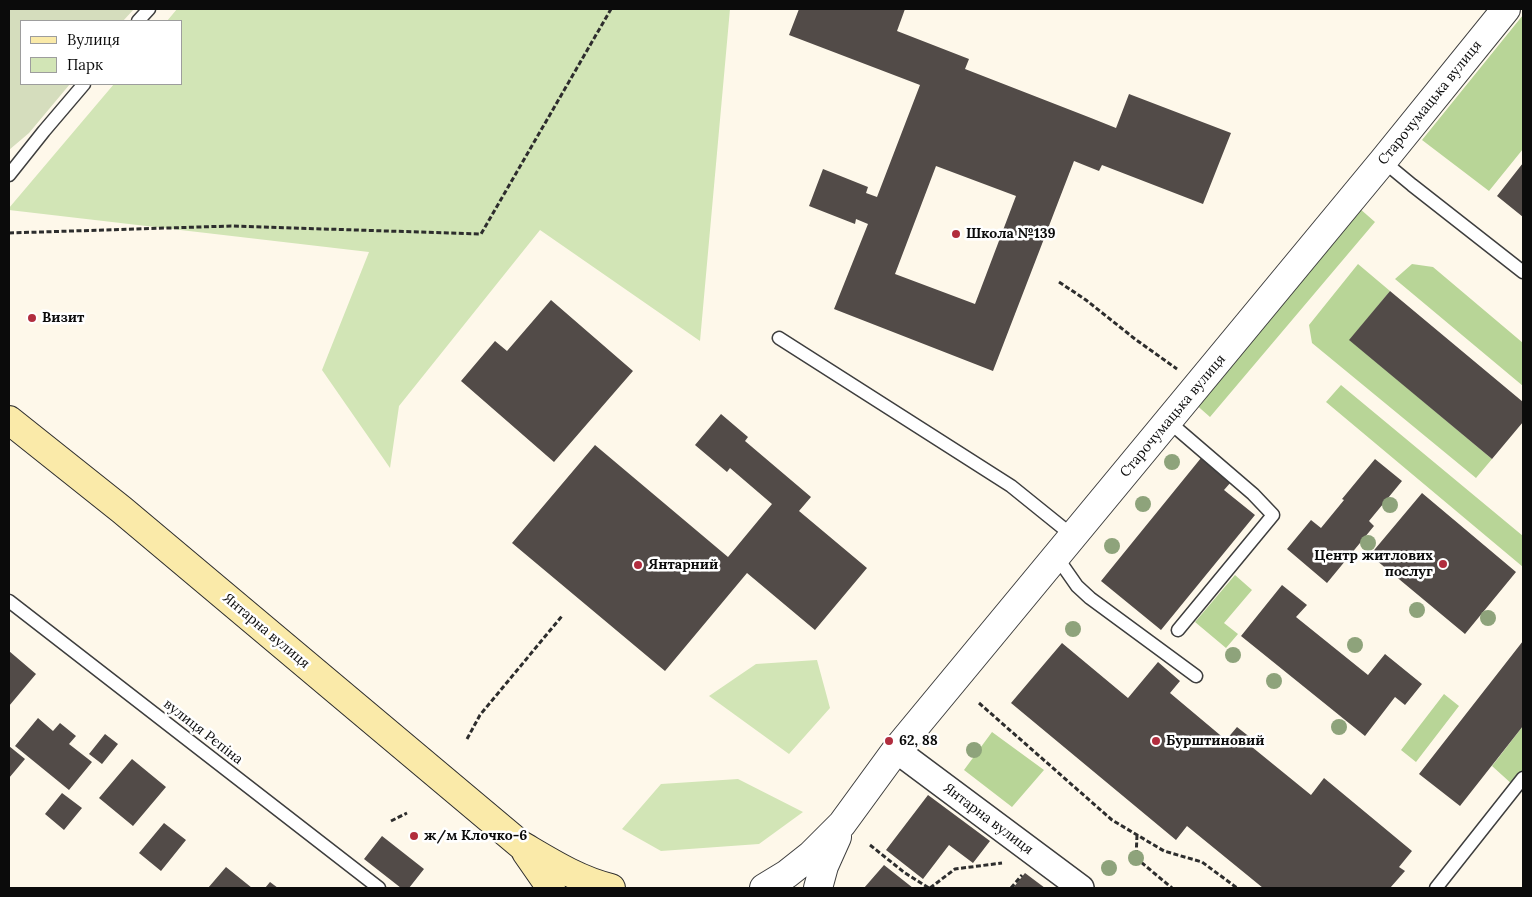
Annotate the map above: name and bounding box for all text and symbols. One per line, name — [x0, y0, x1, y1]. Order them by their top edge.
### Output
legend — [20, 20, 182, 85]
text: Вулиця — [67, 30, 120, 49]
street label: Старочумацька вулиця — [1375, 37, 1485, 169]
text: Парк — [67, 55, 103, 74]
place label: Школа №139 — [966, 226, 1056, 242]
marker: Школа №139 — [950, 228, 962, 240]
place label: Визит — [42, 310, 84, 326]
marker: Визит — [26, 312, 38, 324]
street label: Старочумацька вулиця — [1117, 351, 1229, 481]
place label: Центр житлових послуг — [1314, 548, 1433, 580]
place label: Янтарний — [648, 557, 718, 573]
marker: Центр житлових послуг — [1437, 558, 1449, 570]
marker: Янтарний — [632, 559, 644, 571]
street label: Янтарна вулиця — [219, 590, 313, 672]
street label: вулиця Рєпіна — [160, 696, 246, 768]
place label: 62, 88 — [899, 733, 938, 749]
place label: Бурштиновий — [1166, 733, 1264, 749]
marker: 62, 88 — [883, 735, 895, 747]
marker: Бурштиновий — [1150, 735, 1162, 747]
street label: Янтарна вулиця — [940, 780, 1036, 858]
place label: ж/м Клочко-6 — [424, 828, 527, 844]
marker: ж/м Клочко-6 — [408, 830, 420, 842]

